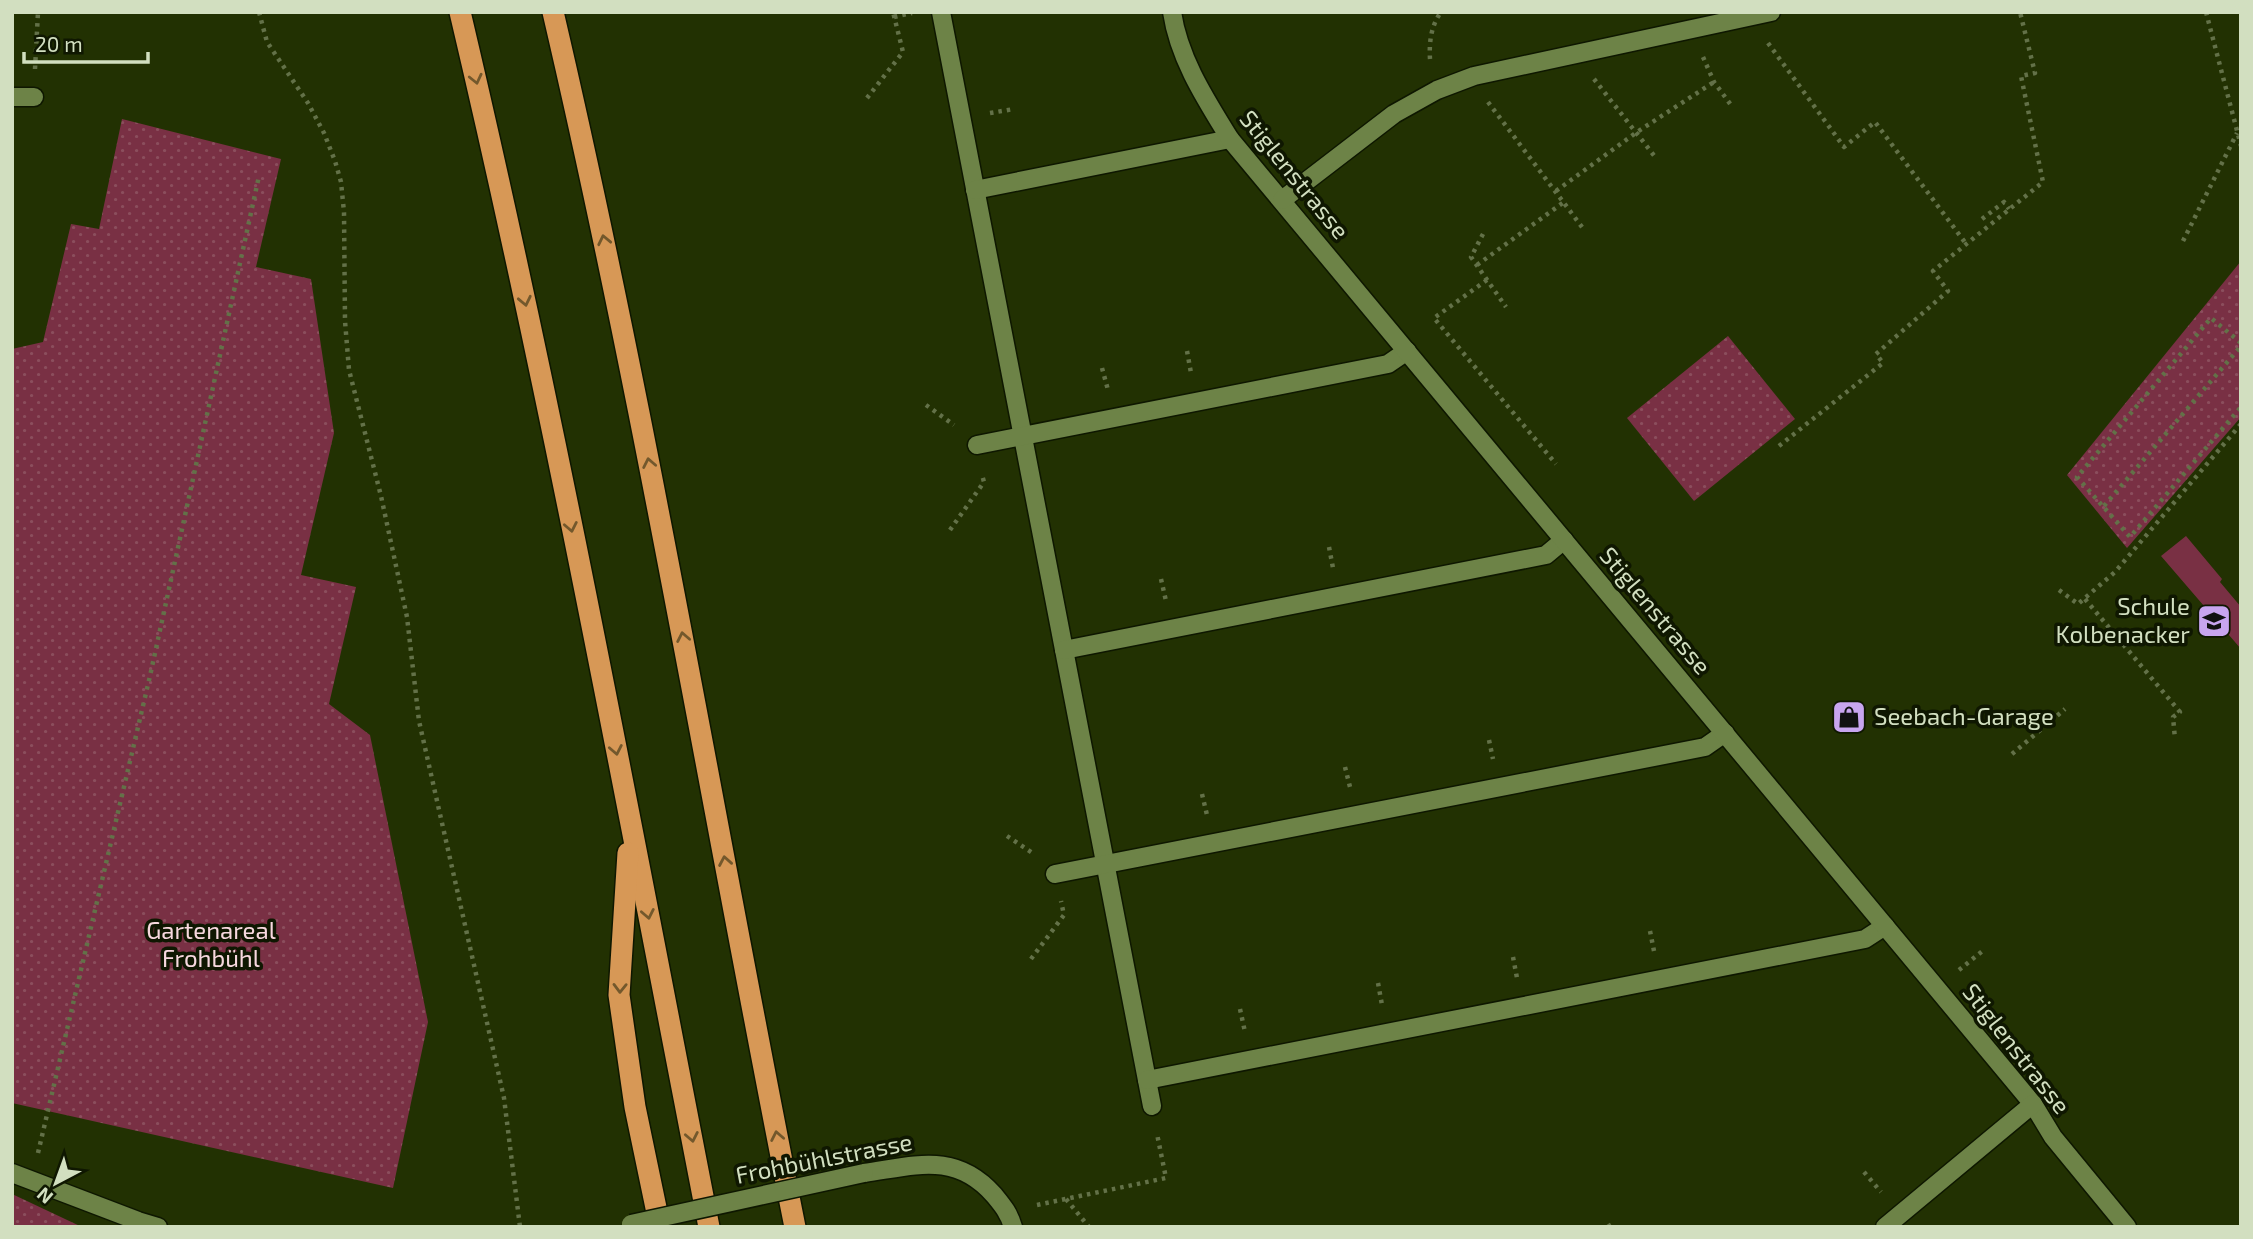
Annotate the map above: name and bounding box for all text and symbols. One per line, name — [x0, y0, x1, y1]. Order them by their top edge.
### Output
scale bar — [24, 21, 149, 65]
text: 20 m — [35, 31, 83, 56]
one-way arrow — [468, 73, 482, 85]
street label: Stiglenstrasse — [1234, 104, 1356, 244]
one-way arrow — [597, 234, 612, 246]
one-way arrow — [516, 295, 531, 307]
one-way arrow — [643, 457, 658, 469]
one-way arrow — [563, 521, 578, 533]
street label: Stiglenstrasse — [1595, 541, 1718, 680]
place label: Schule Kolbenacker — [2056, 591, 2190, 648]
school or university icon: Schule Kolbenacker — [2195, 602, 2233, 640]
one-way arrow — [676, 631, 691, 643]
shop icon: Seebach-Garage — [1830, 698, 1868, 736]
place label: Seebach-Garage — [1874, 701, 2054, 730]
one-way arrow — [608, 744, 623, 756]
one-way arrow — [718, 855, 733, 867]
one-way arrow — [640, 908, 655, 920]
park label: Gartenareal Frohbühl — [146, 915, 276, 972]
street label: Stiglenstrasse — [1957, 977, 2077, 1119]
one-way arrow — [612, 984, 628, 994]
street label: Frohbühlstrasse — [733, 1126, 914, 1189]
one-way arrow — [770, 1130, 785, 1142]
one-way arrow — [684, 1131, 699, 1143]
north arrow — [21, 1148, 91, 1218]
text: N — [32, 1183, 57, 1209]

